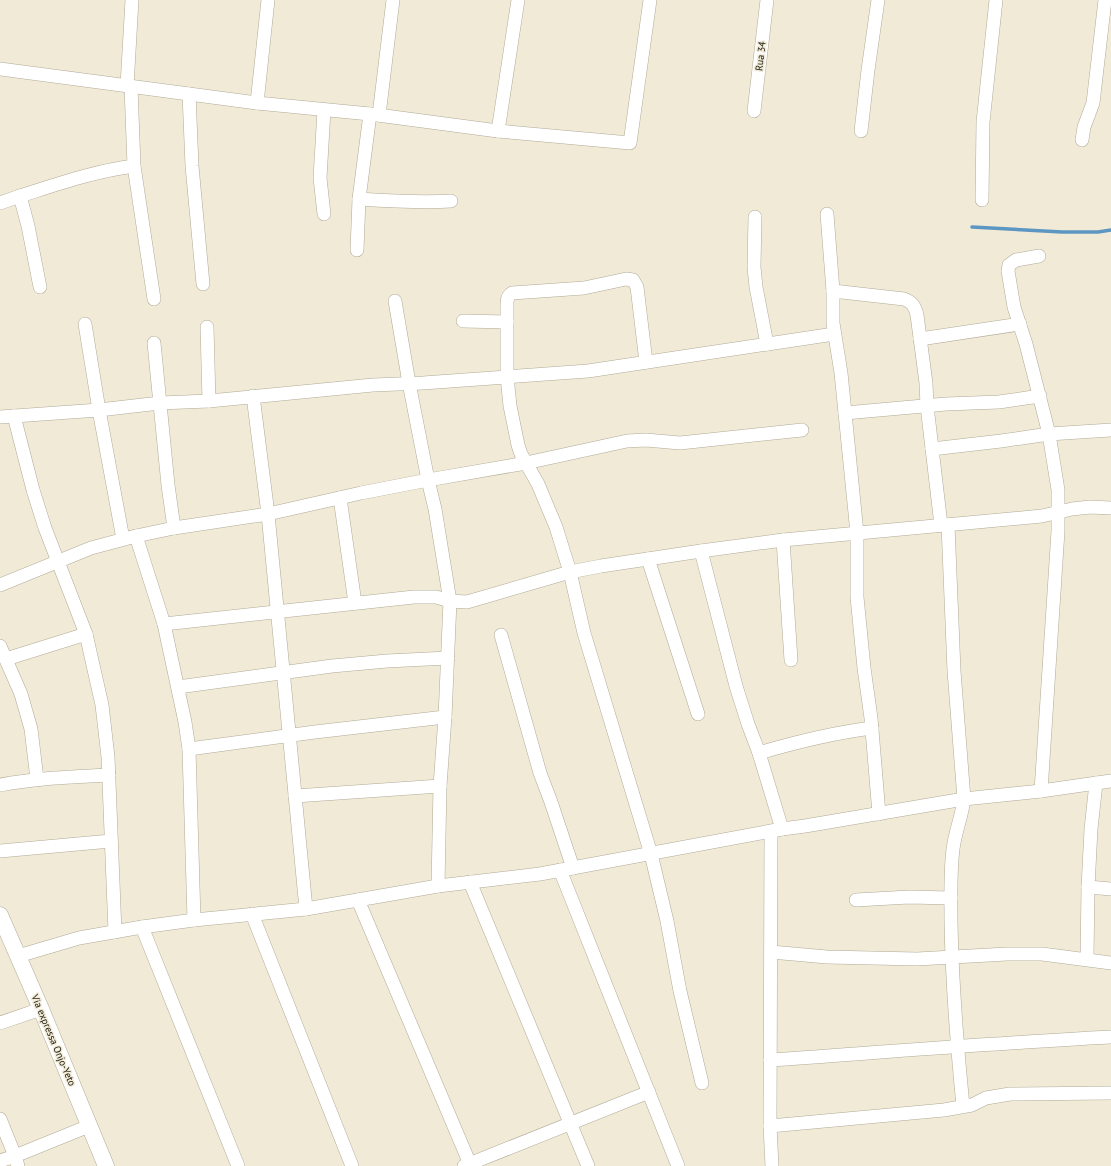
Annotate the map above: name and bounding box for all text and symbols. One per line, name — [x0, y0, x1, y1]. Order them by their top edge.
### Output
street label: Rua 34 — [752, 40, 769, 72]
street label: Via expressa Onjo-Yeto — [28, 992, 79, 1088]

